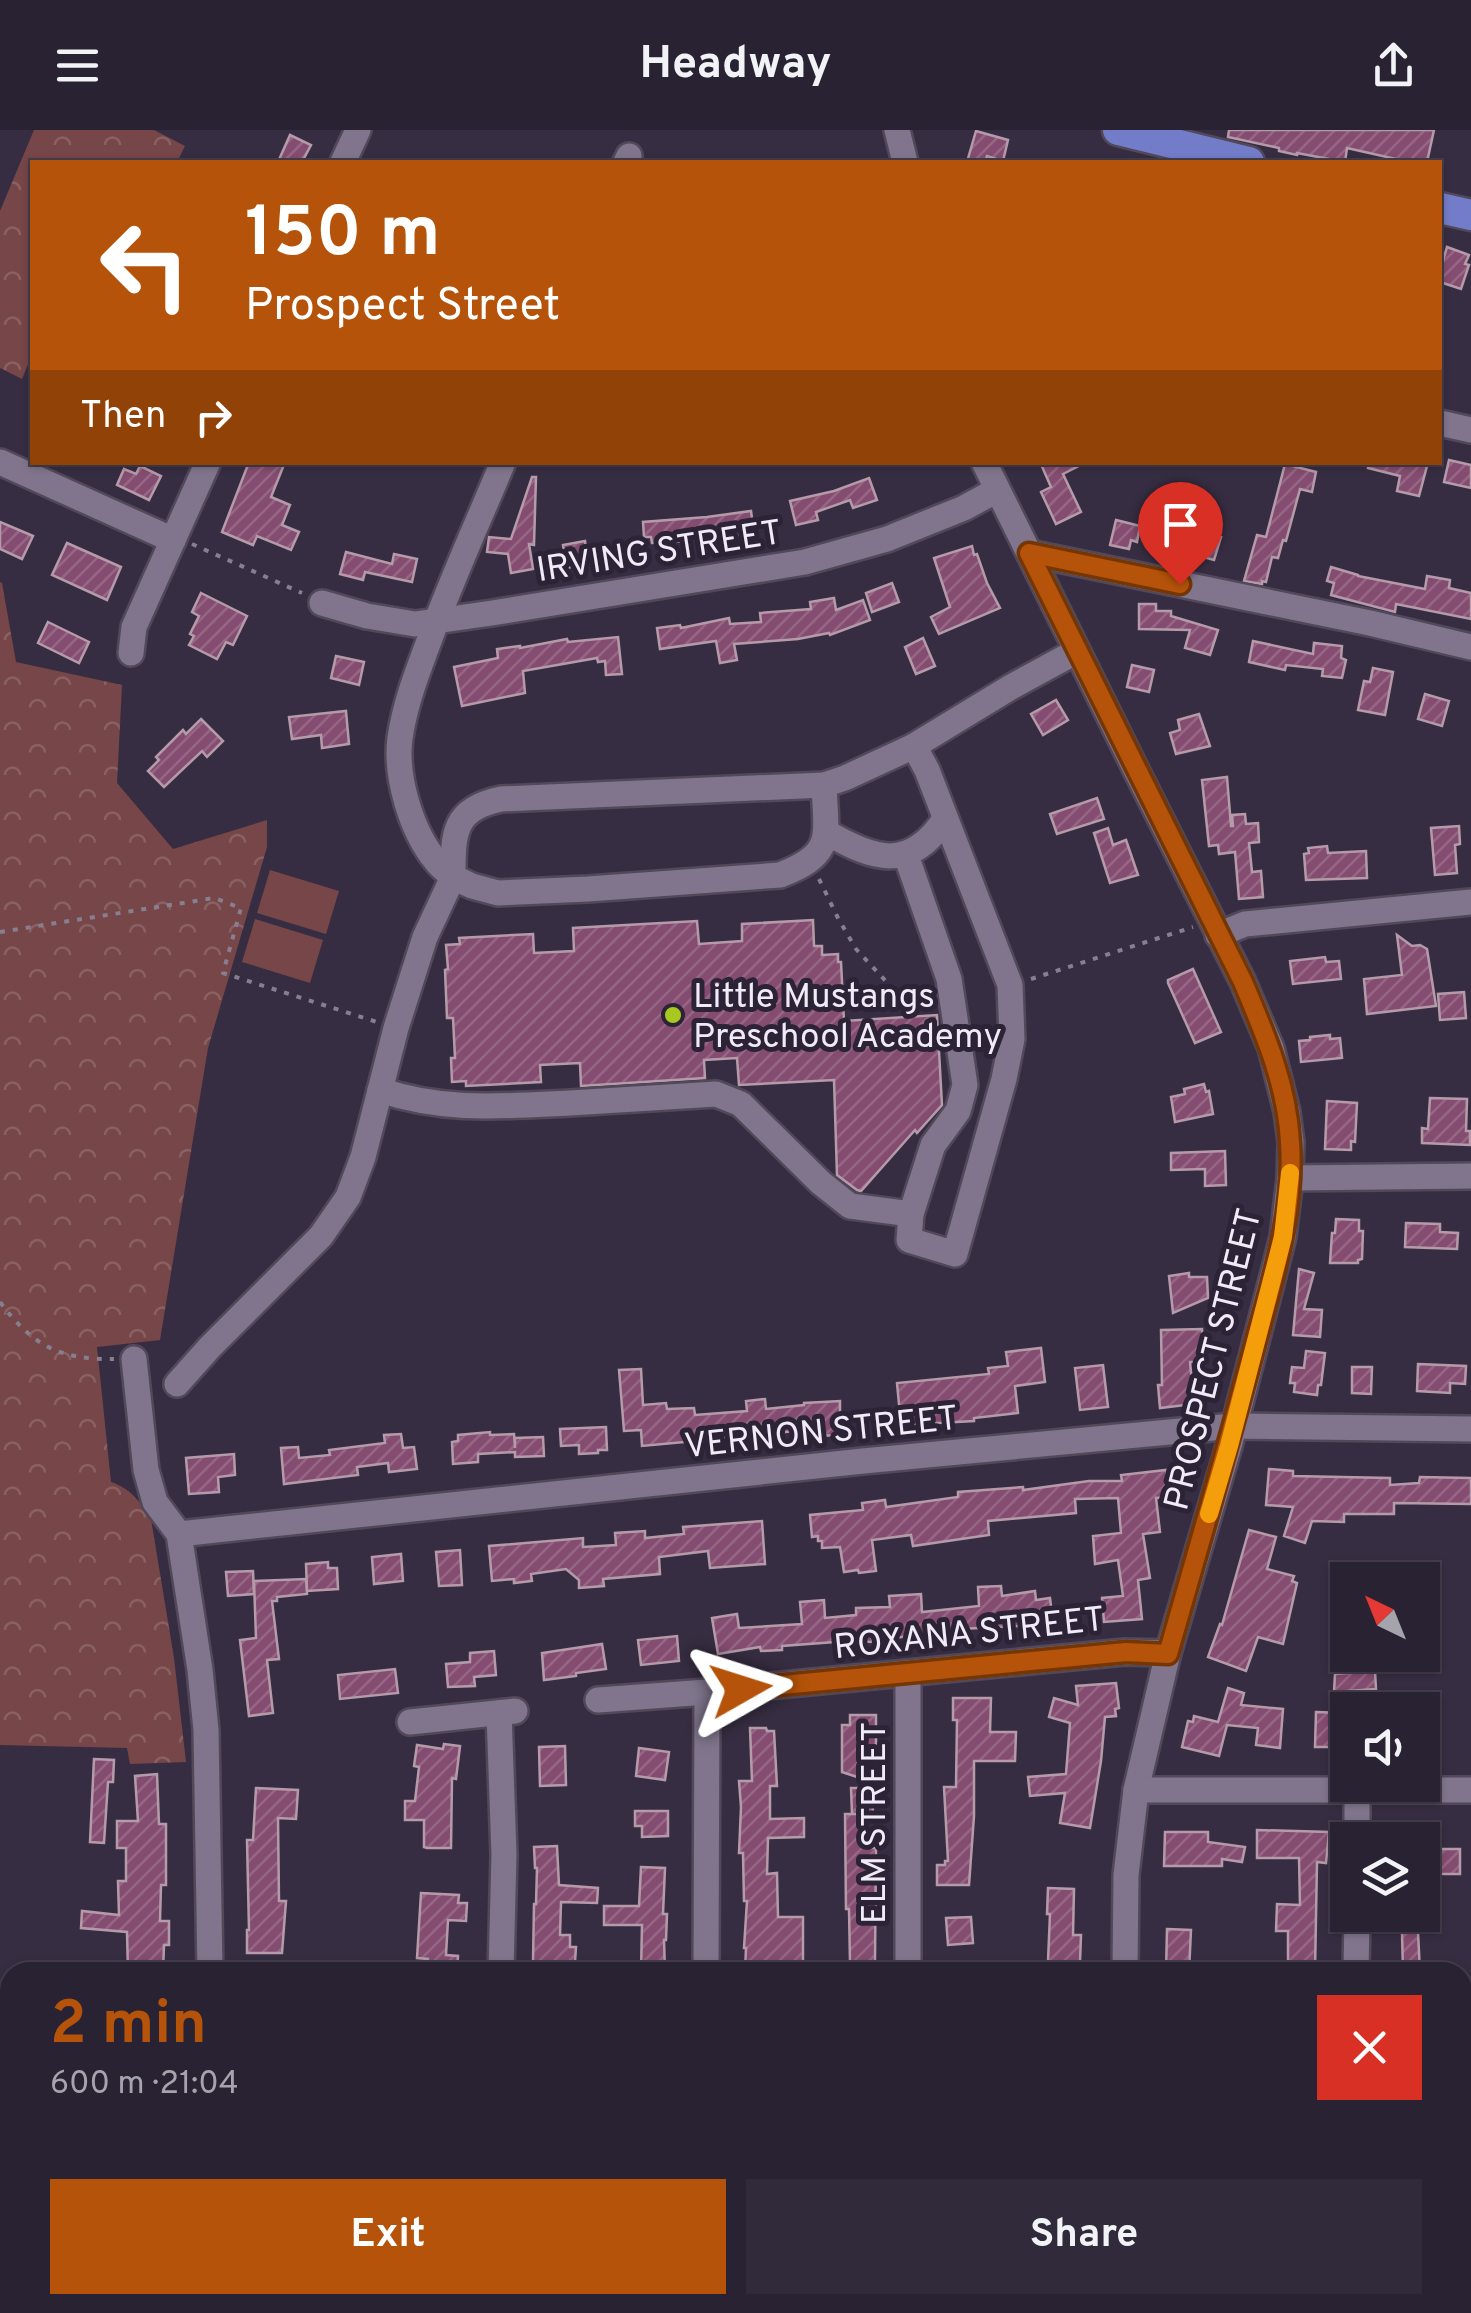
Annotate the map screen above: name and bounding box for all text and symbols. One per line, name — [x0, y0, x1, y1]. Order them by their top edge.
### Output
text: Headway — [639, 37, 832, 94]
icon: menu — [50, 38, 105, 93]
icon: share — [1366, 38, 1421, 93]
text: 150 m — [245, 192, 440, 281]
icon: left — [80, 200, 210, 330]
text: Prospect Street — [245, 279, 560, 336]
icon: right — [186, 390, 241, 445]
text: Then — [80, 393, 166, 442]
pin — [1138, 482, 1223, 585]
icon: arrive — [1153, 497, 1208, 552]
street label: IRVING STREET — [534, 512, 785, 594]
place label: Little Mustangs Preschool Academy — [693, 976, 1002, 1060]
marker: Little Mustangs Preschool Academy — [662, 1004, 684, 1026]
street label: PROSPECT STREET — [1156, 1204, 1274, 1515]
street label: VERNON STREET — [682, 1398, 960, 1470]
north arrow — [1330, 1562, 1440, 1672]
map controls — [1330, 1562, 1440, 1932]
street label: ROXANA STREET — [832, 1599, 1107, 1671]
position arrow — [689, 1637, 793, 1741]
button: sound — [1330, 1692, 1440, 1802]
street label: ELM STREET — [854, 1722, 898, 1924]
button: layers — [1330, 1822, 1440, 1932]
text: 2 min — [50, 1989, 207, 2065]
button: close — [1317, 1995, 1422, 2100]
text: 600 m · 21:04 — [50, 2065, 239, 2105]
button: Exit — [50, 2179, 726, 2294]
button: Share — [746, 2179, 1422, 2294]

